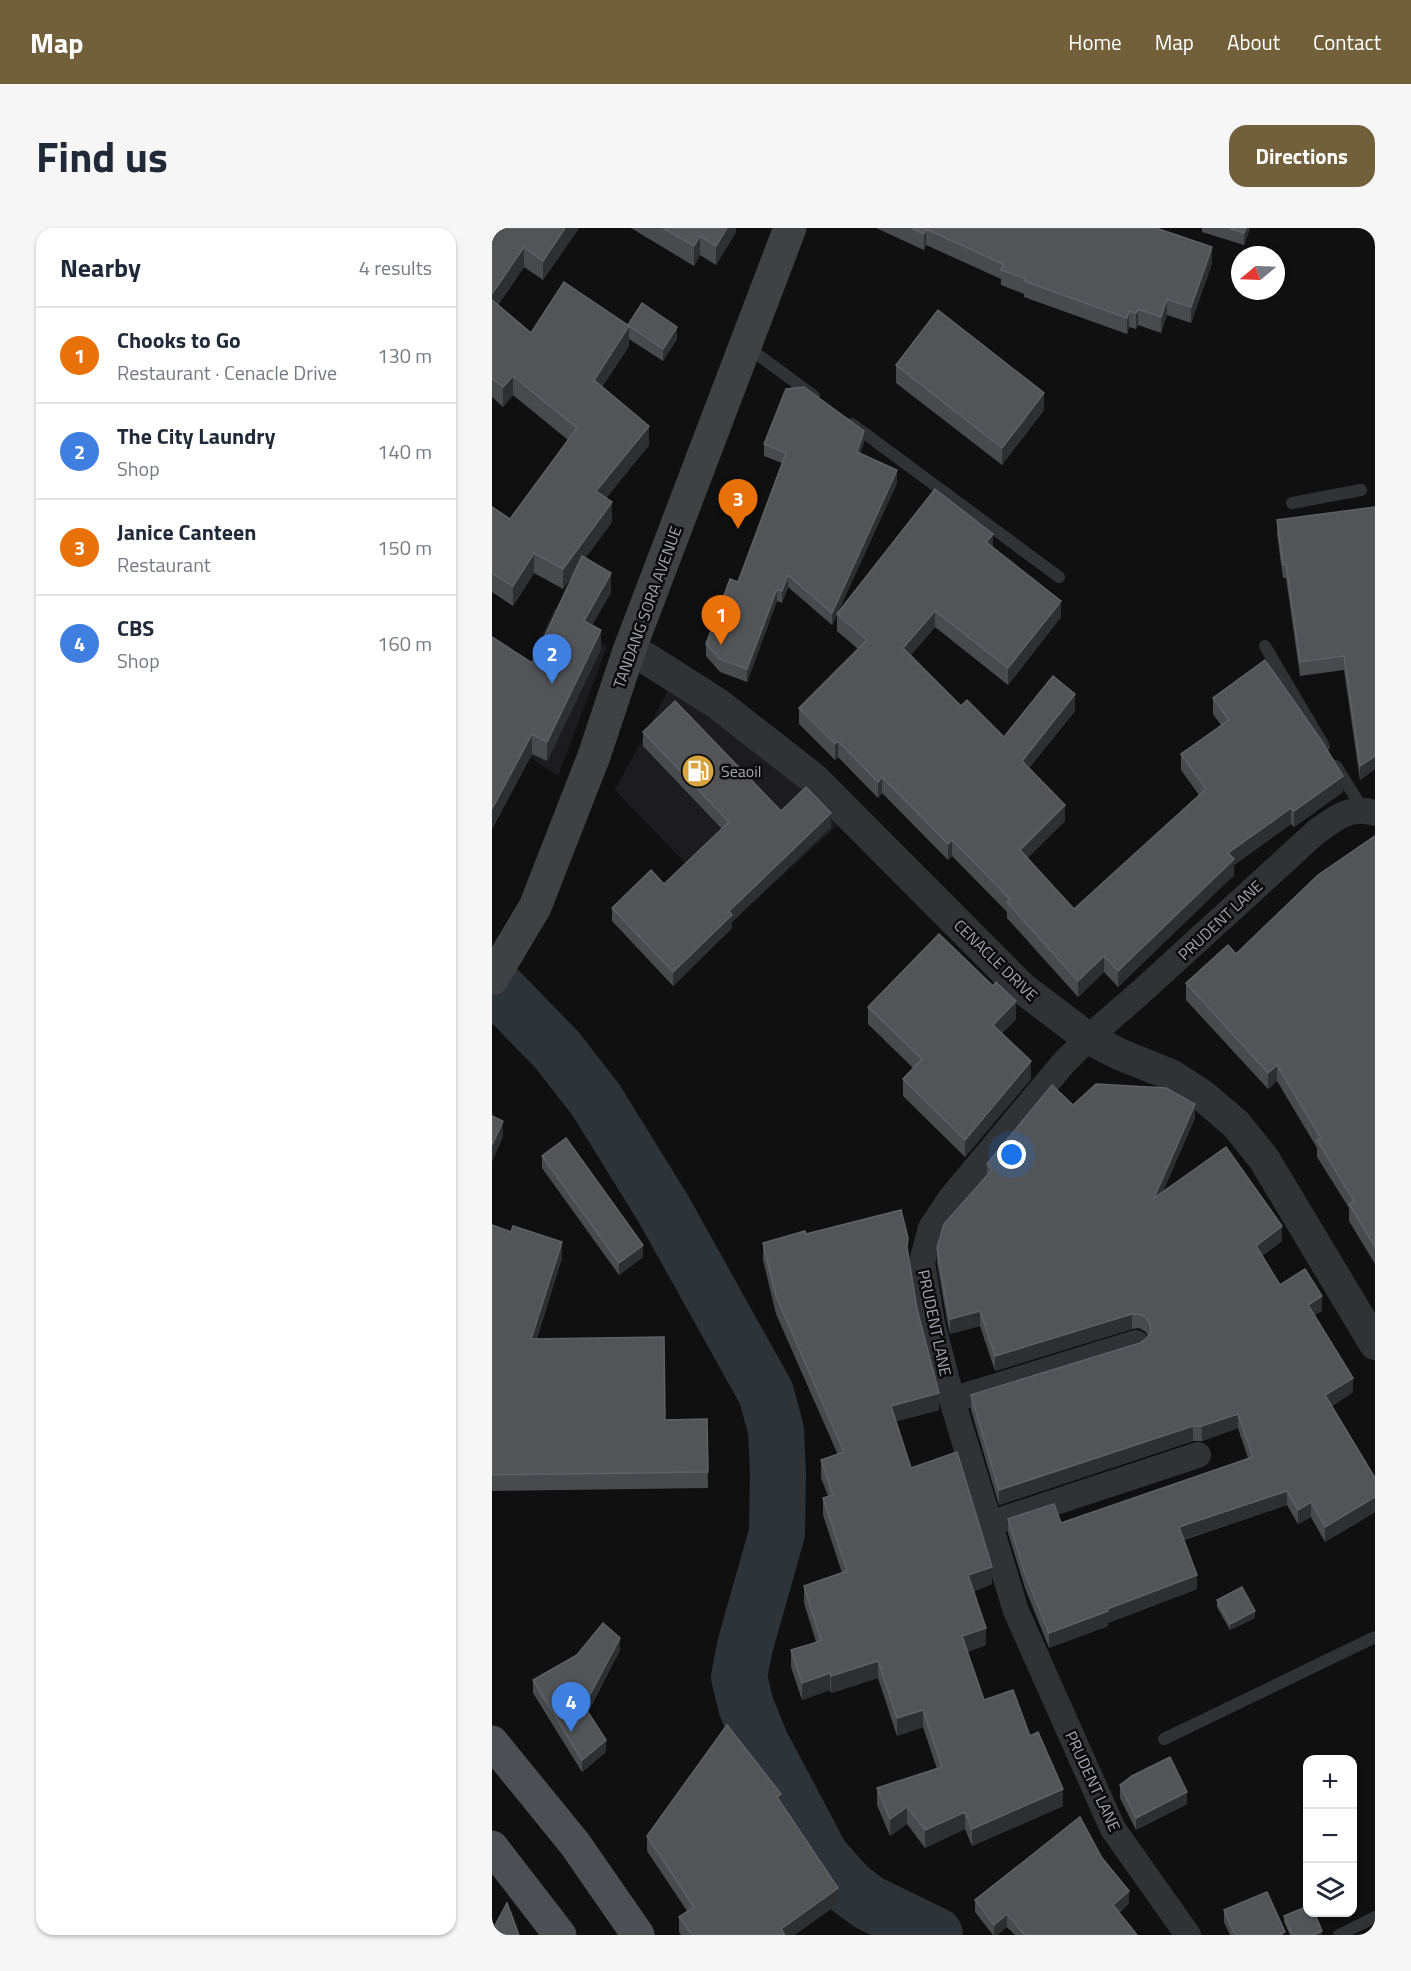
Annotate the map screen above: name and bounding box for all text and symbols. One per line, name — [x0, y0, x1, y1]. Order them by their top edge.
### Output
text: Map — [30, 21, 84, 64]
text: Home — [1068, 26, 1122, 58]
text: Map — [1155, 26, 1194, 58]
text: About — [1227, 26, 1280, 58]
text: Contact — [1313, 26, 1381, 58]
text: Find us — [36, 124, 168, 188]
button: Directions — [1229, 125, 1375, 187]
north arrow — [1231, 246, 1285, 300]
text: Nearby — [60, 248, 141, 287]
text: 4 results — [359, 252, 432, 283]
text: Chooks to Go — [117, 323, 241, 357]
text: 1 — [74, 340, 85, 371]
text: 130 m — [377, 340, 432, 371]
text: Restaurant · Cenacle Drive — [117, 357, 337, 388]
text: The City Laundry — [117, 419, 276, 453]
text: 2 — [74, 436, 85, 467]
text: 140 m — [377, 436, 432, 467]
text: Shop — [117, 453, 160, 484]
pin: 3 — [718, 480, 758, 529]
text: Janice Canteen — [117, 515, 256, 549]
street label: TANDANG SORA AVENUE — [606, 522, 688, 691]
text: 3 — [74, 532, 85, 563]
text: 150 m — [377, 532, 432, 563]
text: Restaurant — [117, 549, 211, 580]
pin: 1 — [702, 596, 740, 645]
text: CBS — [117, 611, 154, 645]
text: 4 — [74, 628, 85, 659]
text: 160 m — [377, 628, 432, 659]
pin: 2 — [532, 634, 572, 684]
text: Shop — [117, 645, 160, 676]
fuel station icon: Seaoil — [680, 753, 716, 789]
place label: Seaoil — [721, 759, 761, 783]
street label: PRUDENT LANE — [1172, 874, 1268, 966]
street label: CENACLE DRIVE — [949, 914, 1044, 1006]
your location — [997, 1140, 1026, 1169]
street label: PRUDENT LANE — [912, 1267, 958, 1379]
pin: 4 — [552, 1682, 590, 1732]
street label: PRUDENT LANE — [1059, 1727, 1127, 1835]
map controls — [1303, 1755, 1357, 1917]
button: + — [1303, 1755, 1357, 1809]
button: − — [1303, 1809, 1357, 1863]
button: layers — [1303, 1863, 1357, 1917]

